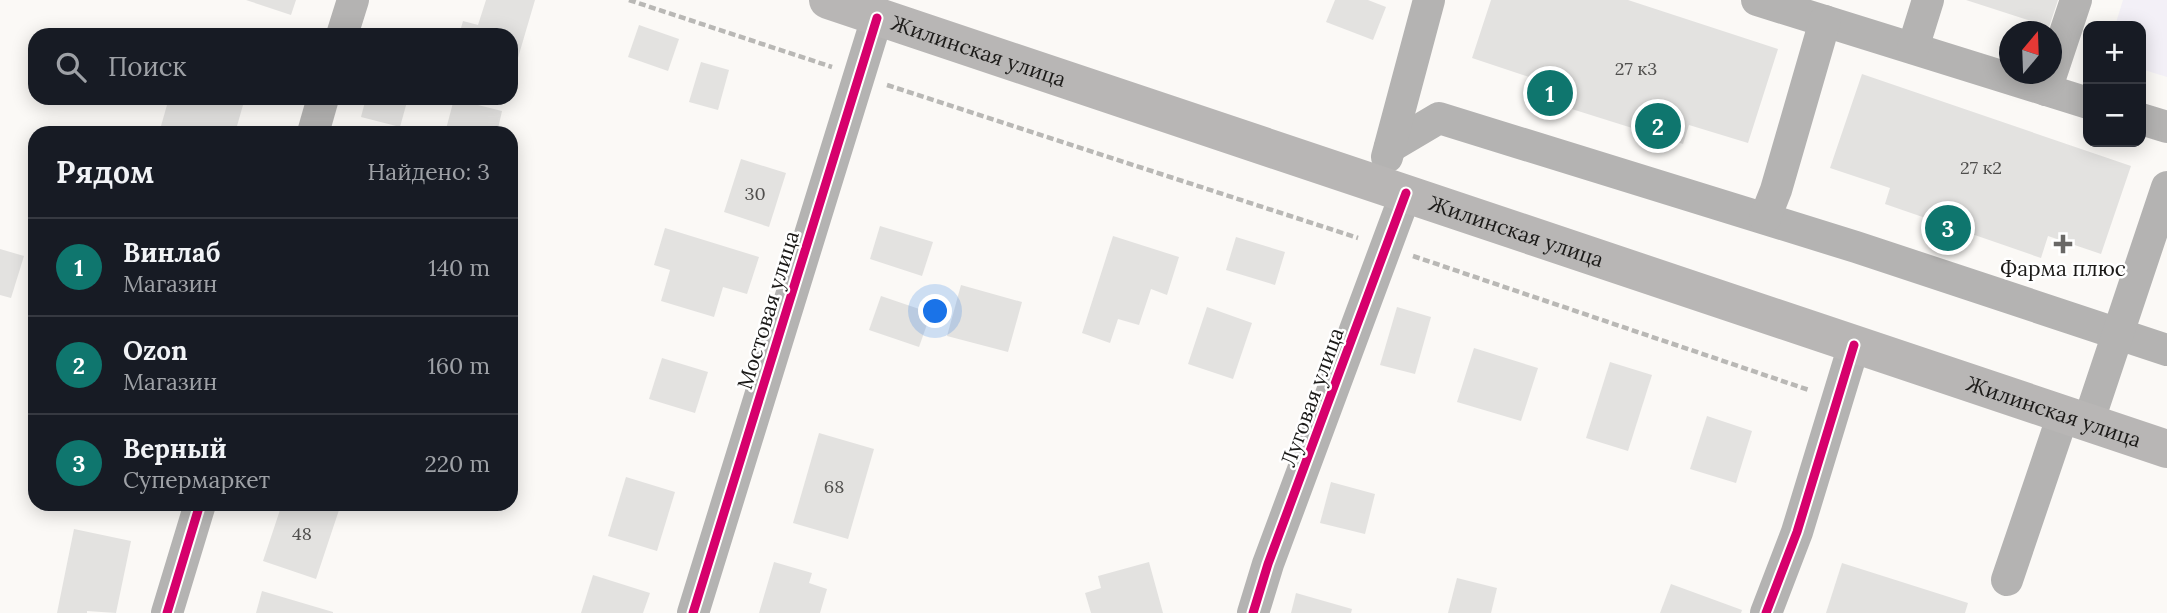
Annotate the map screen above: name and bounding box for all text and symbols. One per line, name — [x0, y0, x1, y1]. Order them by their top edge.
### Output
street label: Жилинская улица — [888, 9, 1070, 92]
north arrow — [1999, 21, 2062, 84]
map controls — [2083, 21, 2146, 147]
button: + — [2083, 21, 2146, 84]
search box — [28, 28, 518, 105]
icon: search — [52, 48, 90, 86]
text: Поиск — [108, 50, 187, 83]
house number: 27 к3 — [1615, 57, 1657, 80]
pin: 1 — [1527, 67, 1573, 119]
button: − — [2083, 84, 2146, 147]
pin: 2 — [1635, 100, 1681, 152]
text: Рядом — [56, 153, 154, 191]
house number: 27 к2 — [1960, 156, 2002, 179]
text: Найдено: 3 — [368, 157, 490, 186]
house number: 30 — [744, 182, 766, 205]
street label: Жилинская улица — [1425, 189, 1607, 273]
pin: 3 — [1925, 202, 1971, 254]
street label: Мостовая улица — [731, 227, 805, 393]
text: Винлаб — [123, 236, 220, 269]
marker: Фарма плюс — [2055, 236, 2071, 252]
text: 1 — [74, 253, 84, 282]
text: 140 m — [428, 253, 490, 282]
place label: Фарма плюс — [2000, 255, 2126, 282]
text: Магазин — [123, 269, 217, 298]
your location — [918, 294, 952, 328]
street label: Луговая улица — [1274, 324, 1350, 470]
text: Ozon — [123, 334, 188, 367]
text: 2 — [73, 351, 85, 380]
text: 160 m — [427, 351, 490, 380]
text: Магазин — [123, 367, 217, 396]
street label: Жилинская улица — [1963, 369, 2145, 453]
text: Верный — [123, 432, 227, 465]
text: 3 — [73, 449, 85, 478]
text: 220 m — [424, 449, 490, 478]
text: Супермаркет — [123, 465, 270, 494]
house number: 68 — [824, 475, 844, 498]
house number: 48 — [292, 522, 312, 545]

